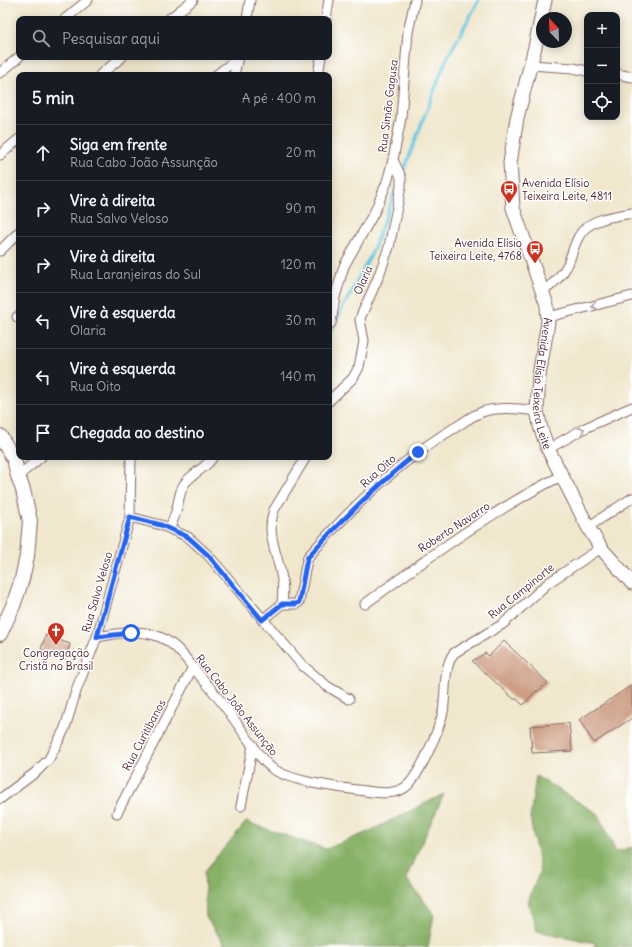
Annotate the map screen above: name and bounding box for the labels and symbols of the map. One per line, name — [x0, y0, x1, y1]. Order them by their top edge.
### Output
north arrow — [536, 12, 572, 48]
street label: Rua Simão Gagusa — [375, 59, 401, 153]
place label: Avenida Elísio Teixeira Leite, 4811 — [522, 176, 612, 203]
bus stop icon: Avenida Elísio Teixeira Leite, 4811 — [499, 179, 519, 204]
place label: Avenida Elísio Teixeira Leite, 4768 — [429, 236, 522, 263]
bus stop icon: Avenida Elísio Teixeira Leite, 4768 — [525, 239, 545, 264]
street label: Olaria — [350, 263, 376, 297]
one-way arrow — [591, 301, 597, 309]
street label: Avenida Elísio Teixeira Leite — [530, 317, 555, 451]
one-way arrow — [578, 428, 585, 435]
route end — [409, 443, 427, 461]
street label: Rua Oito — [357, 451, 399, 491]
street label: Roberto Navarro — [416, 499, 492, 555]
street label: Rua Salvo Veloso — [79, 550, 115, 634]
street label: Rua Campinorte — [485, 560, 557, 622]
church icon: Congregação Cristã no Brasil — [46, 621, 66, 646]
route start — [122, 624, 140, 642]
place label: Congregação Cristã no Brasil — [19, 646, 93, 673]
street label: Rua Cabo João Assunção — [193, 651, 281, 759]
street label: Rua Curitibanos — [119, 697, 169, 773]

